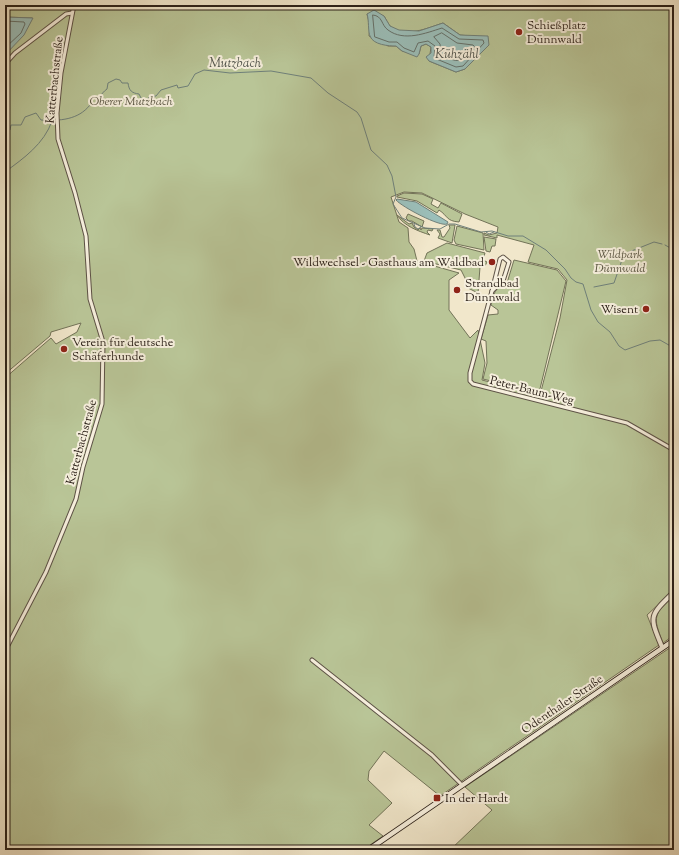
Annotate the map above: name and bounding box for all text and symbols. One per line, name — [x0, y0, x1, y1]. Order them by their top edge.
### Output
place label: Schießplatz Dünnwald — [527, 17, 586, 49]
marker: Schießplatz Dünnwald — [514, 27, 524, 37]
street label: Katterbachstraße — [41, 35, 69, 125]
water label: Kühzähl — [435, 46, 480, 64]
water label: Mutzbach — [209, 55, 262, 73]
park label: Oberer Mutzbach — [89, 93, 173, 111]
park label: Wildpark Dünnwald — [594, 246, 646, 278]
place label: Wildwechsel - Gasthaus am Waldbad — [293, 254, 484, 272]
marker: Wildwechsel - Gasthaus am Waldbad — [487, 257, 497, 267]
place label: Strandbad Dünnwald — [465, 275, 520, 307]
marker: Strandbad Dünnwald — [452, 285, 462, 295]
place label: Wisent — [601, 301, 638, 319]
marker: Wisent — [641, 304, 651, 314]
place label: Verein für deutsche Schäferhunde — [72, 334, 174, 366]
marker: Verein für deutsche Schäferhunde — [59, 344, 69, 354]
street label: Peter-Baum-Weg — [488, 372, 576, 410]
street label: Katterbachstraße — [62, 397, 102, 487]
street label: Odenthaler Straße — [518, 671, 607, 739]
place label: In der Hardt — [445, 790, 508, 808]
marker: In der Hardt — [432, 793, 442, 803]

